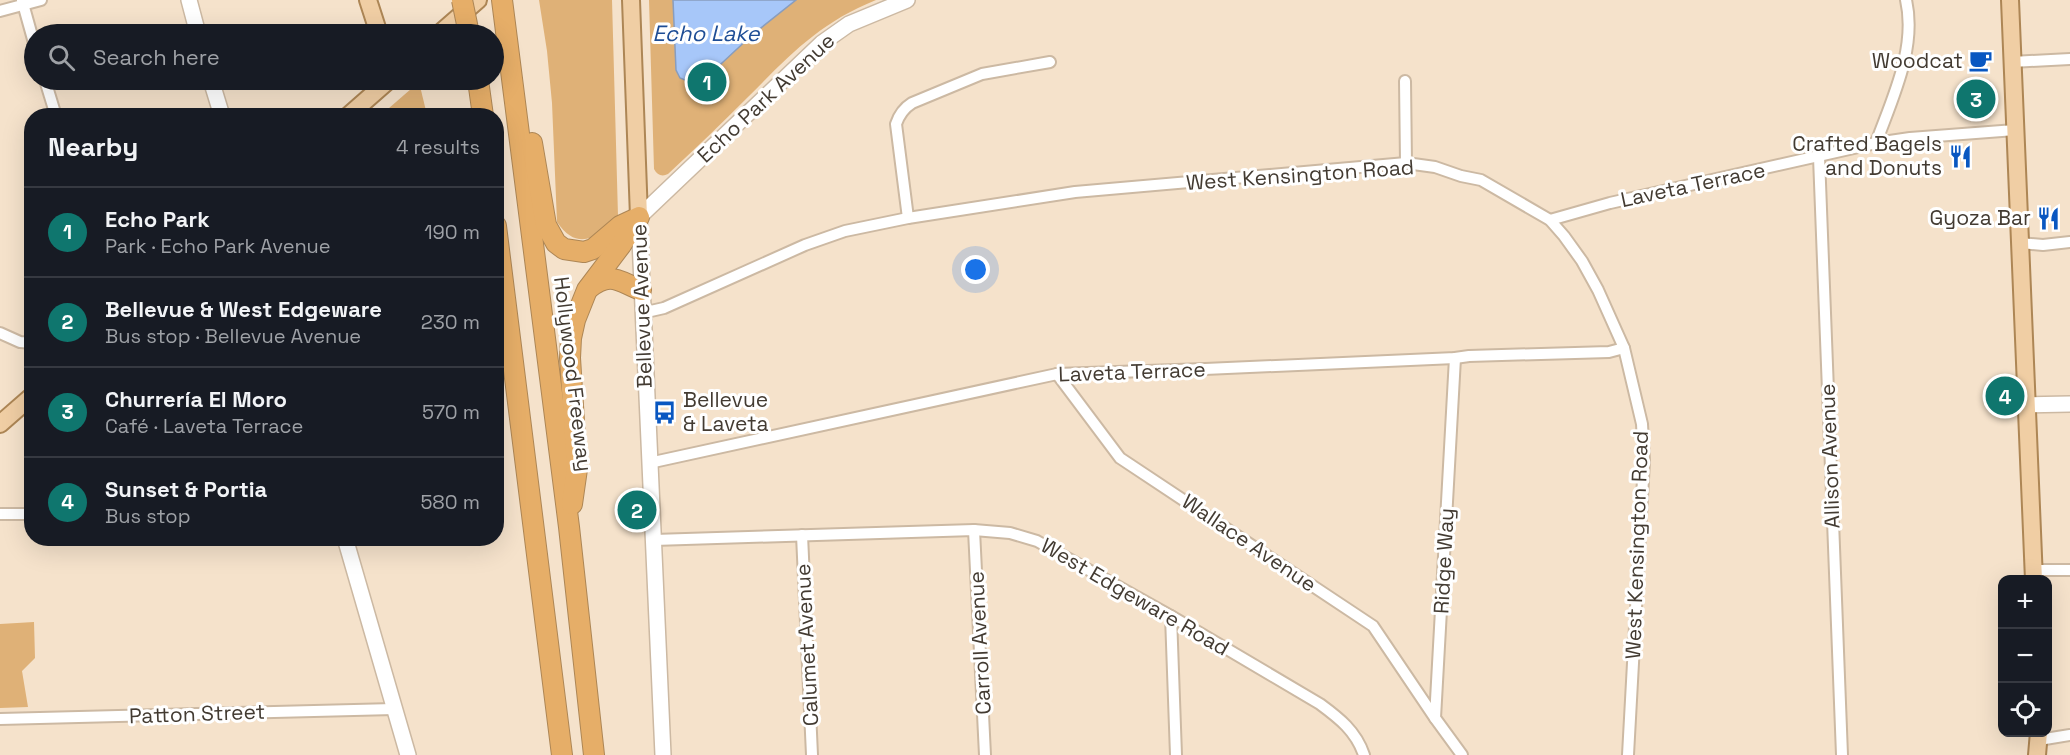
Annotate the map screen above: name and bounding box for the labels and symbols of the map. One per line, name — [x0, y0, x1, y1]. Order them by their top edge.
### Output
water label: Echo Lake — [652, 19, 761, 47]
street label: Echo Park Avenue — [691, 27, 840, 168]
place label: Woodcat — [1872, 47, 1963, 74]
cafe icon: Woodcat — [1968, 48, 1994, 74]
pin: 1 — [688, 60, 726, 104]
pin: 3 — [1956, 76, 1996, 122]
place label: Crafted Bagels and Donuts — [1792, 130, 1942, 181]
restaurant icon: Crafted Bagels and Donuts — [1947, 143, 1973, 169]
street label: West Kensington Road — [1185, 153, 1415, 196]
street label: Laveta Terrace — [1618, 156, 1768, 213]
place label: Gyoza Bar — [1929, 204, 2031, 231]
restaurant icon: Gyoza Bar — [2036, 205, 2062, 231]
street label: Bellevue Avenue — [625, 223, 658, 389]
your location — [961, 255, 990, 284]
street label: Hollywood Freeway — [548, 275, 599, 473]
street label: Laveta Terrace — [1058, 355, 1206, 388]
pin: 4 — [1986, 374, 2024, 418]
street label: Allison Avenue — [1813, 383, 1846, 529]
place label: Bellevue & Laveta — [683, 386, 769, 437]
bus stop icon: Bellevue & Laveta — [652, 399, 678, 425]
street label: West Kensington Road — [1619, 430, 1654, 660]
pin: 2 — [618, 488, 656, 532]
street label: Wallace Avenue — [1177, 488, 1322, 598]
street label: Ridge Way — [1427, 507, 1460, 615]
street label: West Edgeware Road — [1036, 532, 1234, 662]
street label: Calumet Avenue — [789, 563, 824, 727]
street label: Carroll Avenue — [962, 571, 997, 715]
street label: Patton Street — [128, 698, 266, 729]

